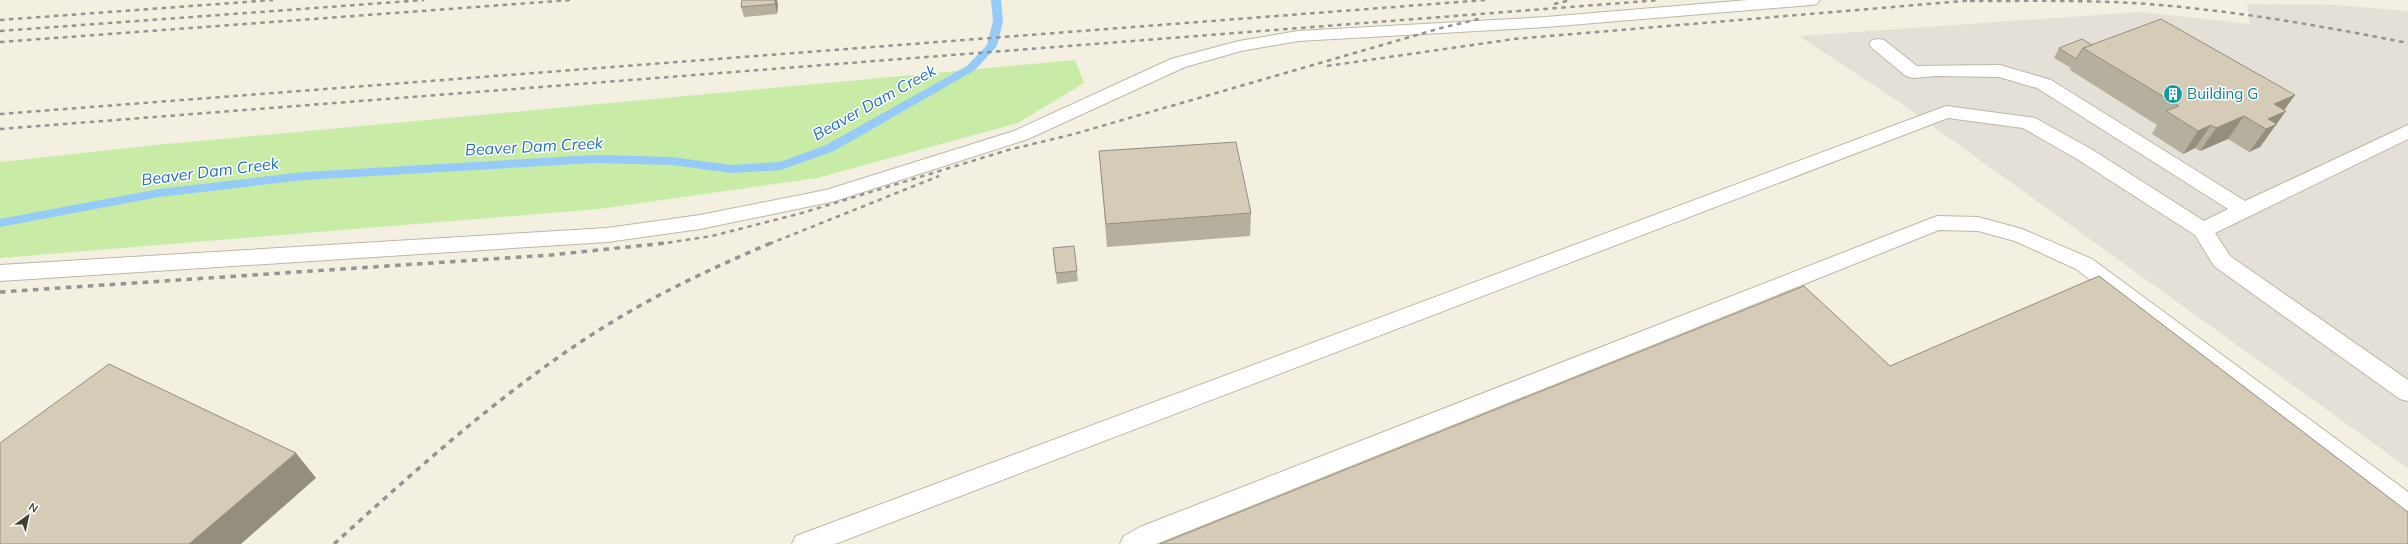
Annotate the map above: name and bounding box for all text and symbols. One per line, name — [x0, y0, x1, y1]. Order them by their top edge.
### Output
water label: Beaver Dam Creek — [809, 59, 940, 144]
building icon: Building G — [2162, 83, 2184, 105]
place label: Building G — [2187, 84, 2258, 103]
water label: Beaver Dam Creek — [464, 132, 604, 160]
water label: Beaver Dam Creek — [140, 153, 281, 189]
north arrow — [8, 496, 48, 536]
text: N — [26, 499, 41, 516]

